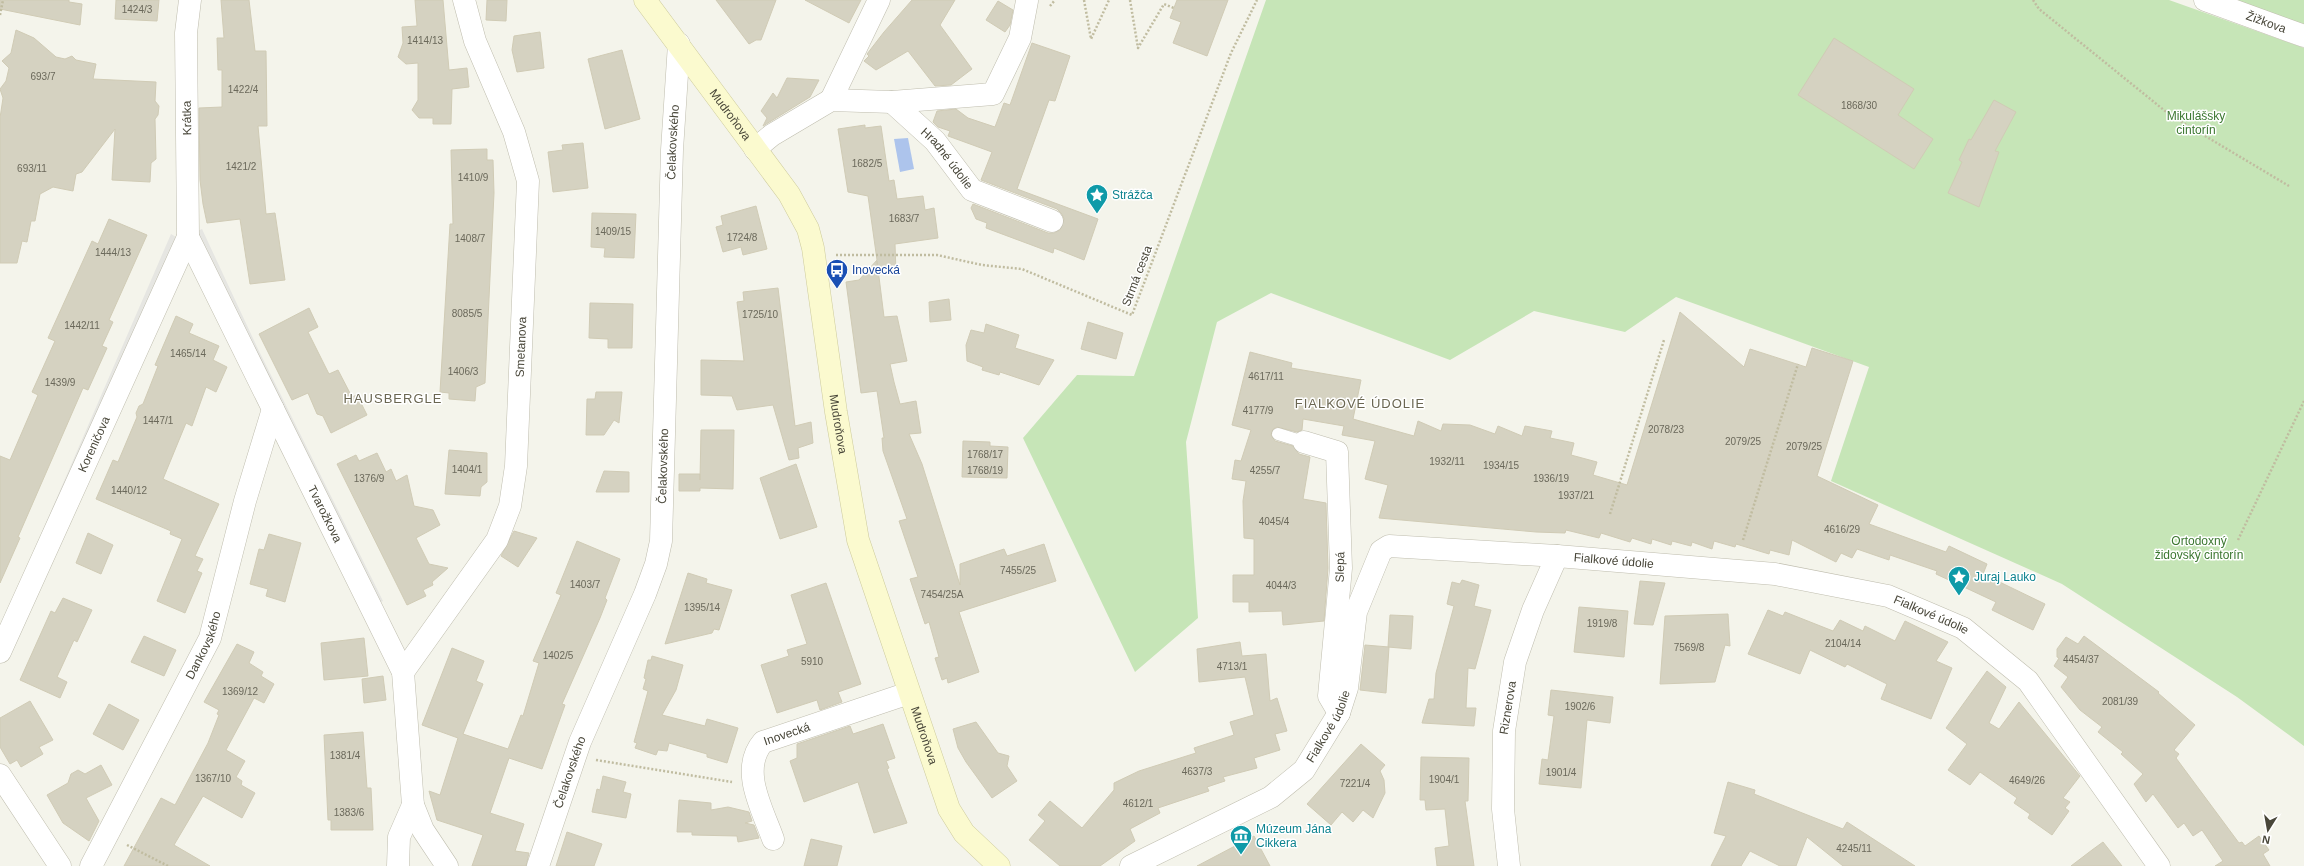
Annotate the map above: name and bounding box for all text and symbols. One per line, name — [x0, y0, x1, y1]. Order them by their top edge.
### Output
house number: 1424/3 — [122, 4, 153, 15]
street label: Žižkova — [2244, 8, 2288, 36]
house number: 1414/13 — [407, 35, 444, 46]
house number: 693/7 — [30, 71, 56, 82]
house number: 1422/4 — [228, 84, 259, 95]
street label: Mudroňova — [707, 87, 754, 143]
street label: Krátka — [180, 100, 194, 135]
house number: 1868/30 — [1841, 100, 1878, 111]
street label: Čelakovského — [663, 104, 682, 180]
park label: Mikulášsky cintorín — [2167, 109, 2225, 137]
street label: Hradné údolie — [918, 125, 976, 192]
house number: 1682/5 — [852, 158, 883, 169]
house number: 1421/2 — [226, 161, 257, 172]
house number: 693/11 — [17, 163, 47, 174]
house number: 1410/9 — [458, 172, 489, 183]
place icon: Strážča — [1084, 182, 1110, 215]
place label: Strážča — [1112, 188, 1153, 202]
house number: 1683/7 — [889, 213, 920, 224]
house number: 1409/15 — [595, 226, 632, 237]
house number: 1724/8 — [727, 232, 758, 243]
house number: 1408/7 — [455, 233, 486, 244]
street label: Strmá cesta — [1119, 243, 1155, 308]
house number: 1444/13 — [95, 247, 132, 258]
bus stop icon: Inovecká — [824, 257, 850, 290]
place label: Inovecká — [852, 263, 900, 277]
house number: 8085/5 — [452, 308, 483, 319]
house number: 1725/10 — [742, 309, 779, 320]
street label: Smetanova — [513, 316, 529, 378]
house number: 1442/11 — [64, 320, 100, 331]
house number: 1465/14 — [170, 348, 207, 359]
house number: 1406/3 — [448, 366, 479, 377]
house number: 4617/11 — [1248, 371, 1284, 382]
house number: 1439/9 — [45, 377, 76, 388]
district label: HAUSBERGLE — [344, 391, 442, 406]
street label: Mudroňova — [827, 393, 850, 455]
district label: FIALKOVÉ ÚDOLIE — [1295, 396, 1425, 411]
house number: 4177/9 — [1243, 405, 1274, 416]
street label: Koreničova — [75, 414, 113, 475]
house number: 1447/1 — [143, 415, 174, 426]
house number: 2078/23 — [1648, 424, 1685, 435]
street label: Čelakovského — [654, 428, 671, 504]
house number: 2079/25 — [1725, 436, 1762, 447]
house number: 2079/25 — [1786, 441, 1823, 452]
house number: 1768/17 — [967, 449, 1004, 460]
house number: 1932/11 — [1429, 456, 1465, 467]
house number: 1934/15 — [1483, 460, 1520, 471]
house number: 1404/1 — [452, 464, 483, 475]
house number: 1768/19 — [967, 465, 1004, 476]
house number: 4255/7 — [1250, 465, 1281, 476]
house number: 1376/9 — [354, 473, 385, 484]
house number: 1936/19 — [1533, 473, 1570, 484]
street label: Tvarožkova — [305, 483, 345, 545]
house number: 1440/12 — [111, 485, 148, 496]
house number: 1937/21 — [1558, 490, 1595, 501]
house number: 4045/4 — [1259, 516, 1290, 527]
house number: 4616/29 — [1824, 524, 1861, 535]
park label: Ortodoxný židovský cintorín — [2155, 534, 2243, 562]
street label: Fialkové údolie — [1573, 550, 1655, 571]
street label: Slepá — [1333, 551, 1347, 582]
place icon: Juraj Lauko — [1946, 564, 1972, 597]
house number: 7455/25 — [1000, 565, 1037, 576]
place label: Juraj Lauko — [1974, 570, 2036, 584]
house number: 1403/7 — [570, 579, 601, 590]
house number: 4044/3 — [1266, 580, 1297, 591]
house number: 7454/25A — [921, 589, 964, 600]
street label: Fialkové údolie — [1892, 592, 1972, 637]
house number: 1395/14 — [684, 602, 721, 613]
street label: Dankovského — [183, 610, 224, 682]
house number: 1919/8 — [1587, 618, 1618, 629]
house number: 2104/14 — [1825, 638, 1862, 649]
house number: 7569/8 — [1674, 642, 1705, 653]
house number: 1402/5 — [543, 650, 574, 661]
house number: 4454/37 — [2063, 654, 2100, 665]
house number: 5910 — [801, 656, 824, 667]
house number: 4713/1 — [1217, 661, 1248, 672]
street label: Riznerova — [1497, 679, 1519, 735]
house number: 1369/12 — [222, 686, 259, 697]
street label: Fialkové údolie — [1303, 688, 1353, 765]
house number: 2081/39 — [2102, 696, 2139, 707]
house number: 1902/6 — [1565, 701, 1596, 712]
street label: Mudroňova — [908, 705, 941, 767]
street label: Inovecká — [762, 720, 812, 748]
street label: Čelakovského — [550, 734, 589, 810]
house number: 1381/4 — [330, 750, 361, 761]
house number: 4637/3 — [1182, 766, 1213, 777]
house number: 1901/4 — [1546, 767, 1577, 778]
house number: 1367/10 — [195, 773, 232, 784]
house number: 1904/1 — [1429, 774, 1460, 785]
house number: 4649/26 — [2009, 775, 2046, 786]
house number: 7221/4 — [1340, 778, 1371, 789]
house number: 4612/1 — [1123, 798, 1154, 809]
house number: 1383/6 — [334, 807, 365, 818]
north arrow — [2248, 810, 2288, 850]
place label: Múzeum Jána Cikkera — [1256, 822, 1332, 850]
museum icon: Múzeum Jána Cikkera — [1228, 823, 1254, 856]
text: N — [2261, 833, 2271, 846]
house number: 4245/11 — [1836, 843, 1872, 854]

